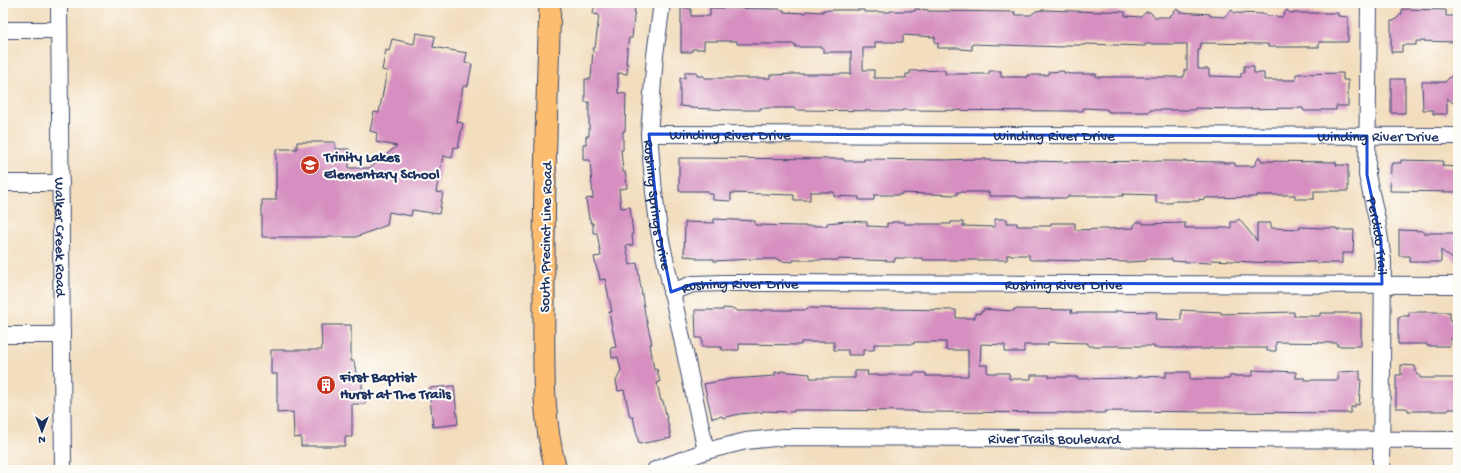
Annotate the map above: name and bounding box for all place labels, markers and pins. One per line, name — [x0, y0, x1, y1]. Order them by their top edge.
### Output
place label: Trinity Lakes Elementary School — [323, 149, 440, 184]
school or university icon: Trinity Lakes Elementary School — [299, 154, 321, 176]
place label: First Baptist Hurst at The Trails — [339, 369, 452, 404]
building icon: First Baptist Hurst at The Trails — [315, 374, 337, 396]

